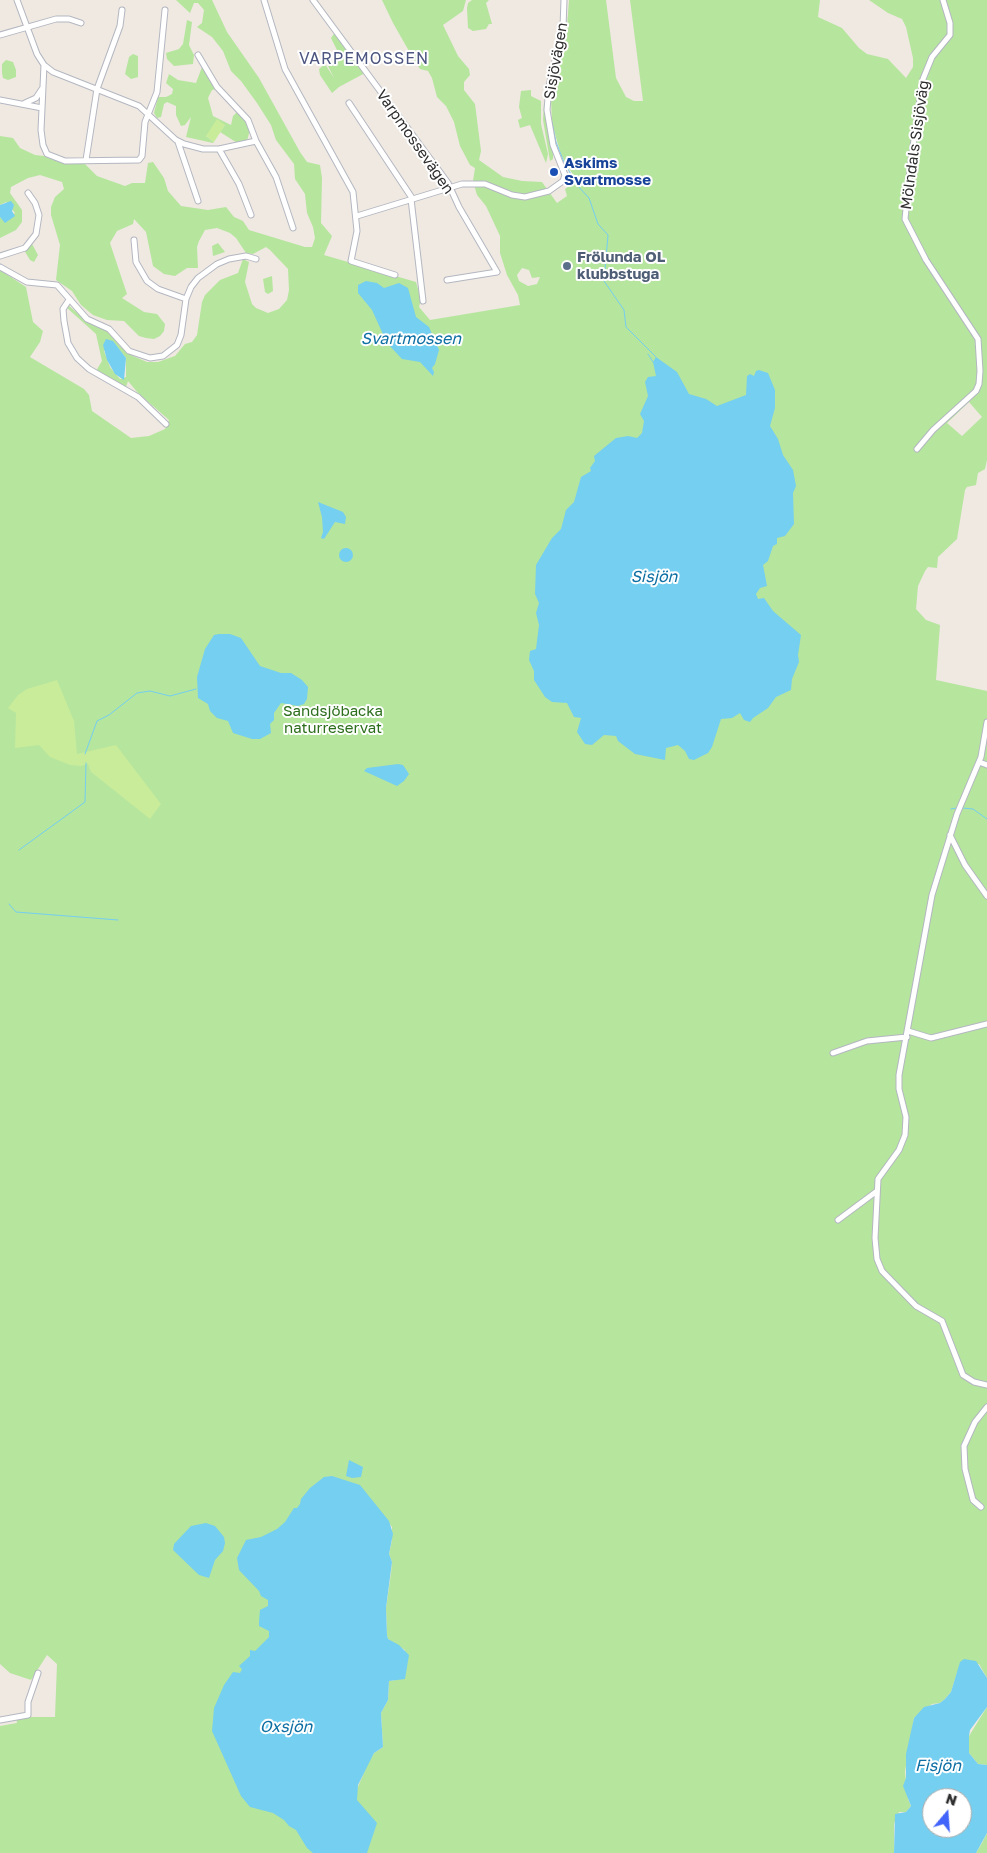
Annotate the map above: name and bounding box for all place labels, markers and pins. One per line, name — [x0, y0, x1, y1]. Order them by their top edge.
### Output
place label: Askims Svartmosse — [564, 154, 651, 189]
marker: Askims Svartmosse — [548, 166, 560, 178]
place label: Frölunda OL klubbstuga — [577, 248, 665, 283]
marker: Frölunda OL klubbstuga — [561, 260, 573, 272]

